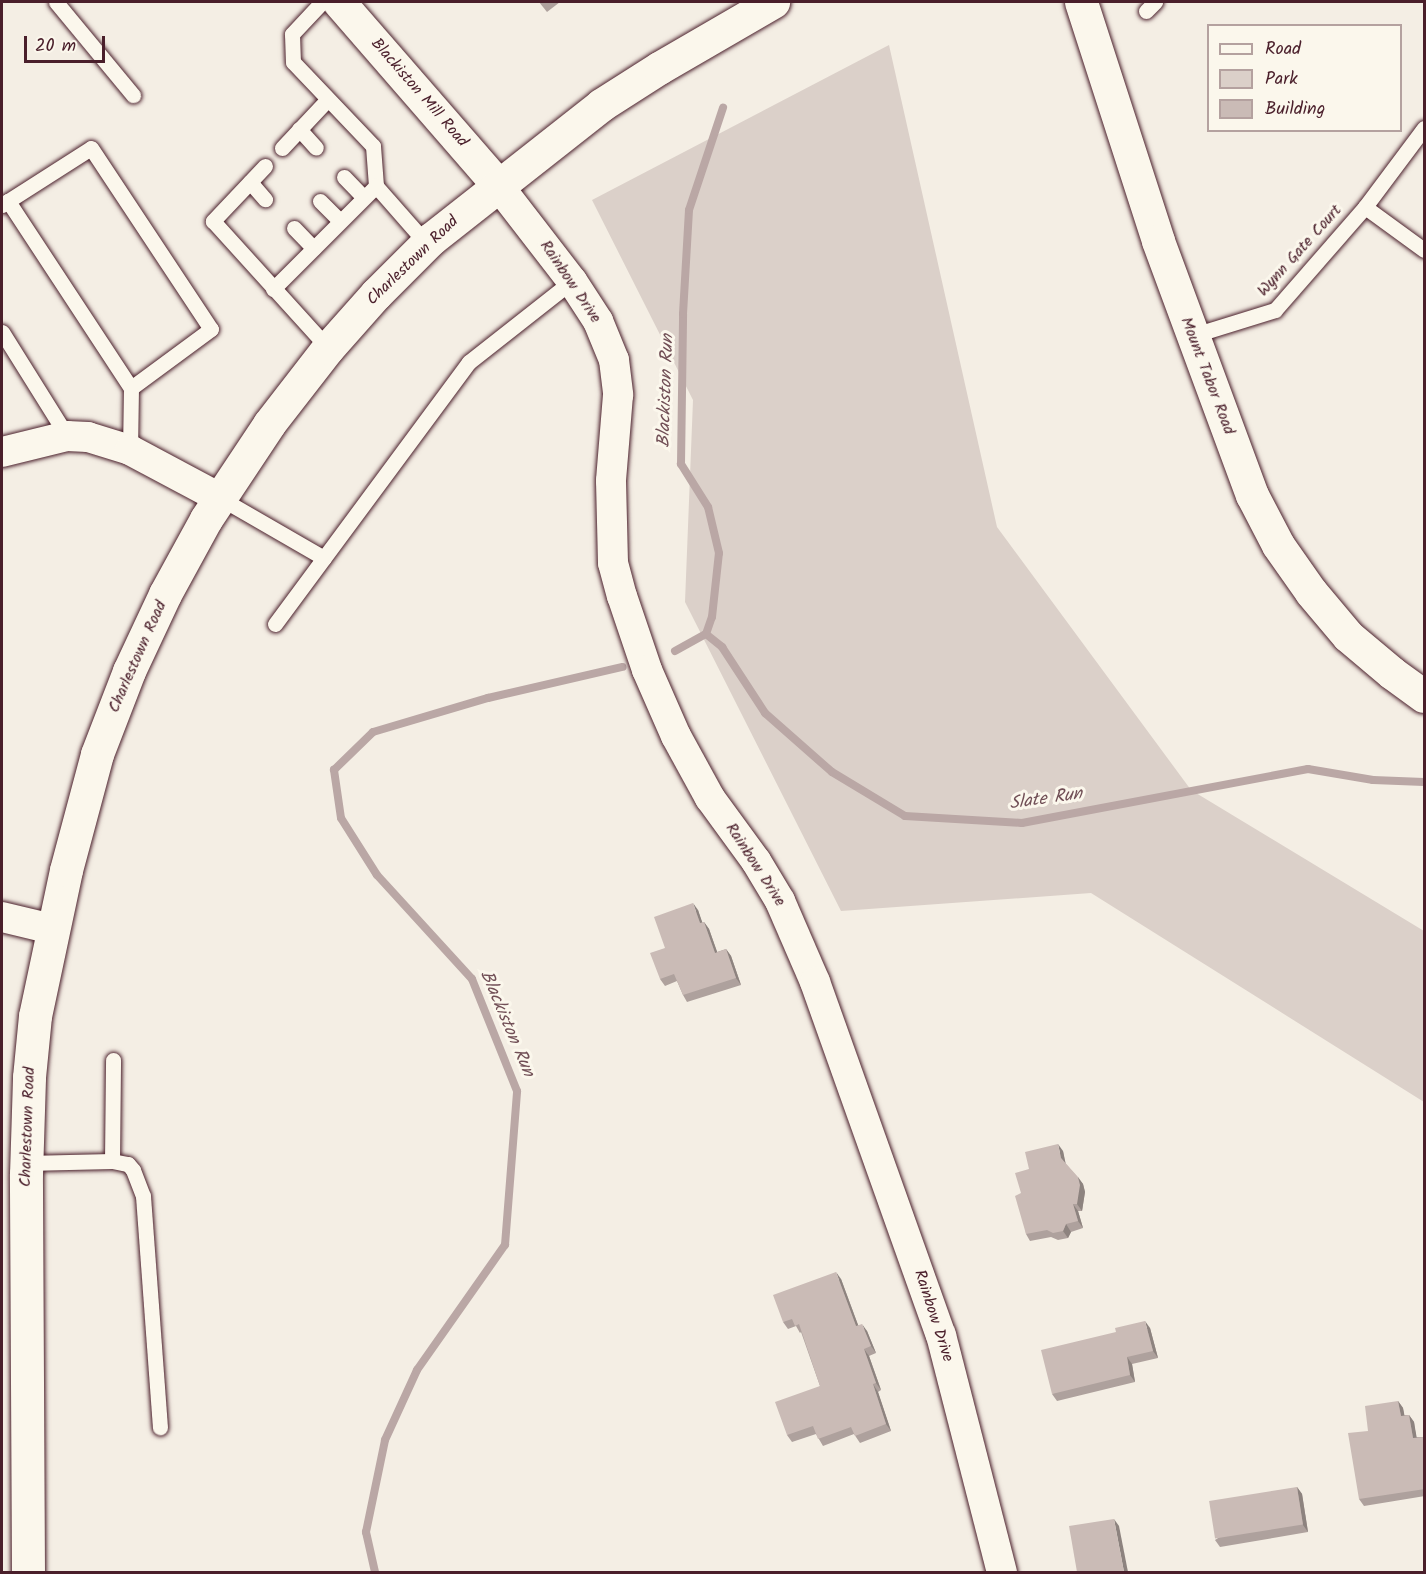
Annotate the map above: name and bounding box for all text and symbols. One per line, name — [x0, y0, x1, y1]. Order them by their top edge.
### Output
scale bar — [27, 24, 108, 62]
legend — [1207, 24, 1402, 132]
text: 20 m — [35, 32, 76, 61]
street label: Blackiston Mill Road — [366, 35, 472, 151]
text: Road — [1265, 35, 1301, 64]
text: Park — [1265, 65, 1298, 94]
text: Building — [1265, 95, 1325, 124]
street label: Wynn Gate Court — [1254, 201, 1346, 301]
street label: Charlestown Road — [363, 212, 463, 310]
street label: Rainbow Drive — [535, 237, 605, 327]
street label: Mount Tabor Road — [1176, 315, 1238, 437]
water label: Blackiston Run — [654, 334, 680, 448]
street label: Charlestown Road — [105, 598, 171, 716]
water label: Slate Run — [1008, 784, 1084, 816]
street label: Rainbow Drive — [721, 820, 789, 910]
water label: Blackiston Run — [474, 968, 538, 1080]
street label: Charlestown Road — [16, 1067, 40, 1187]
street label: Rainbow Drive — [909, 1268, 957, 1364]

